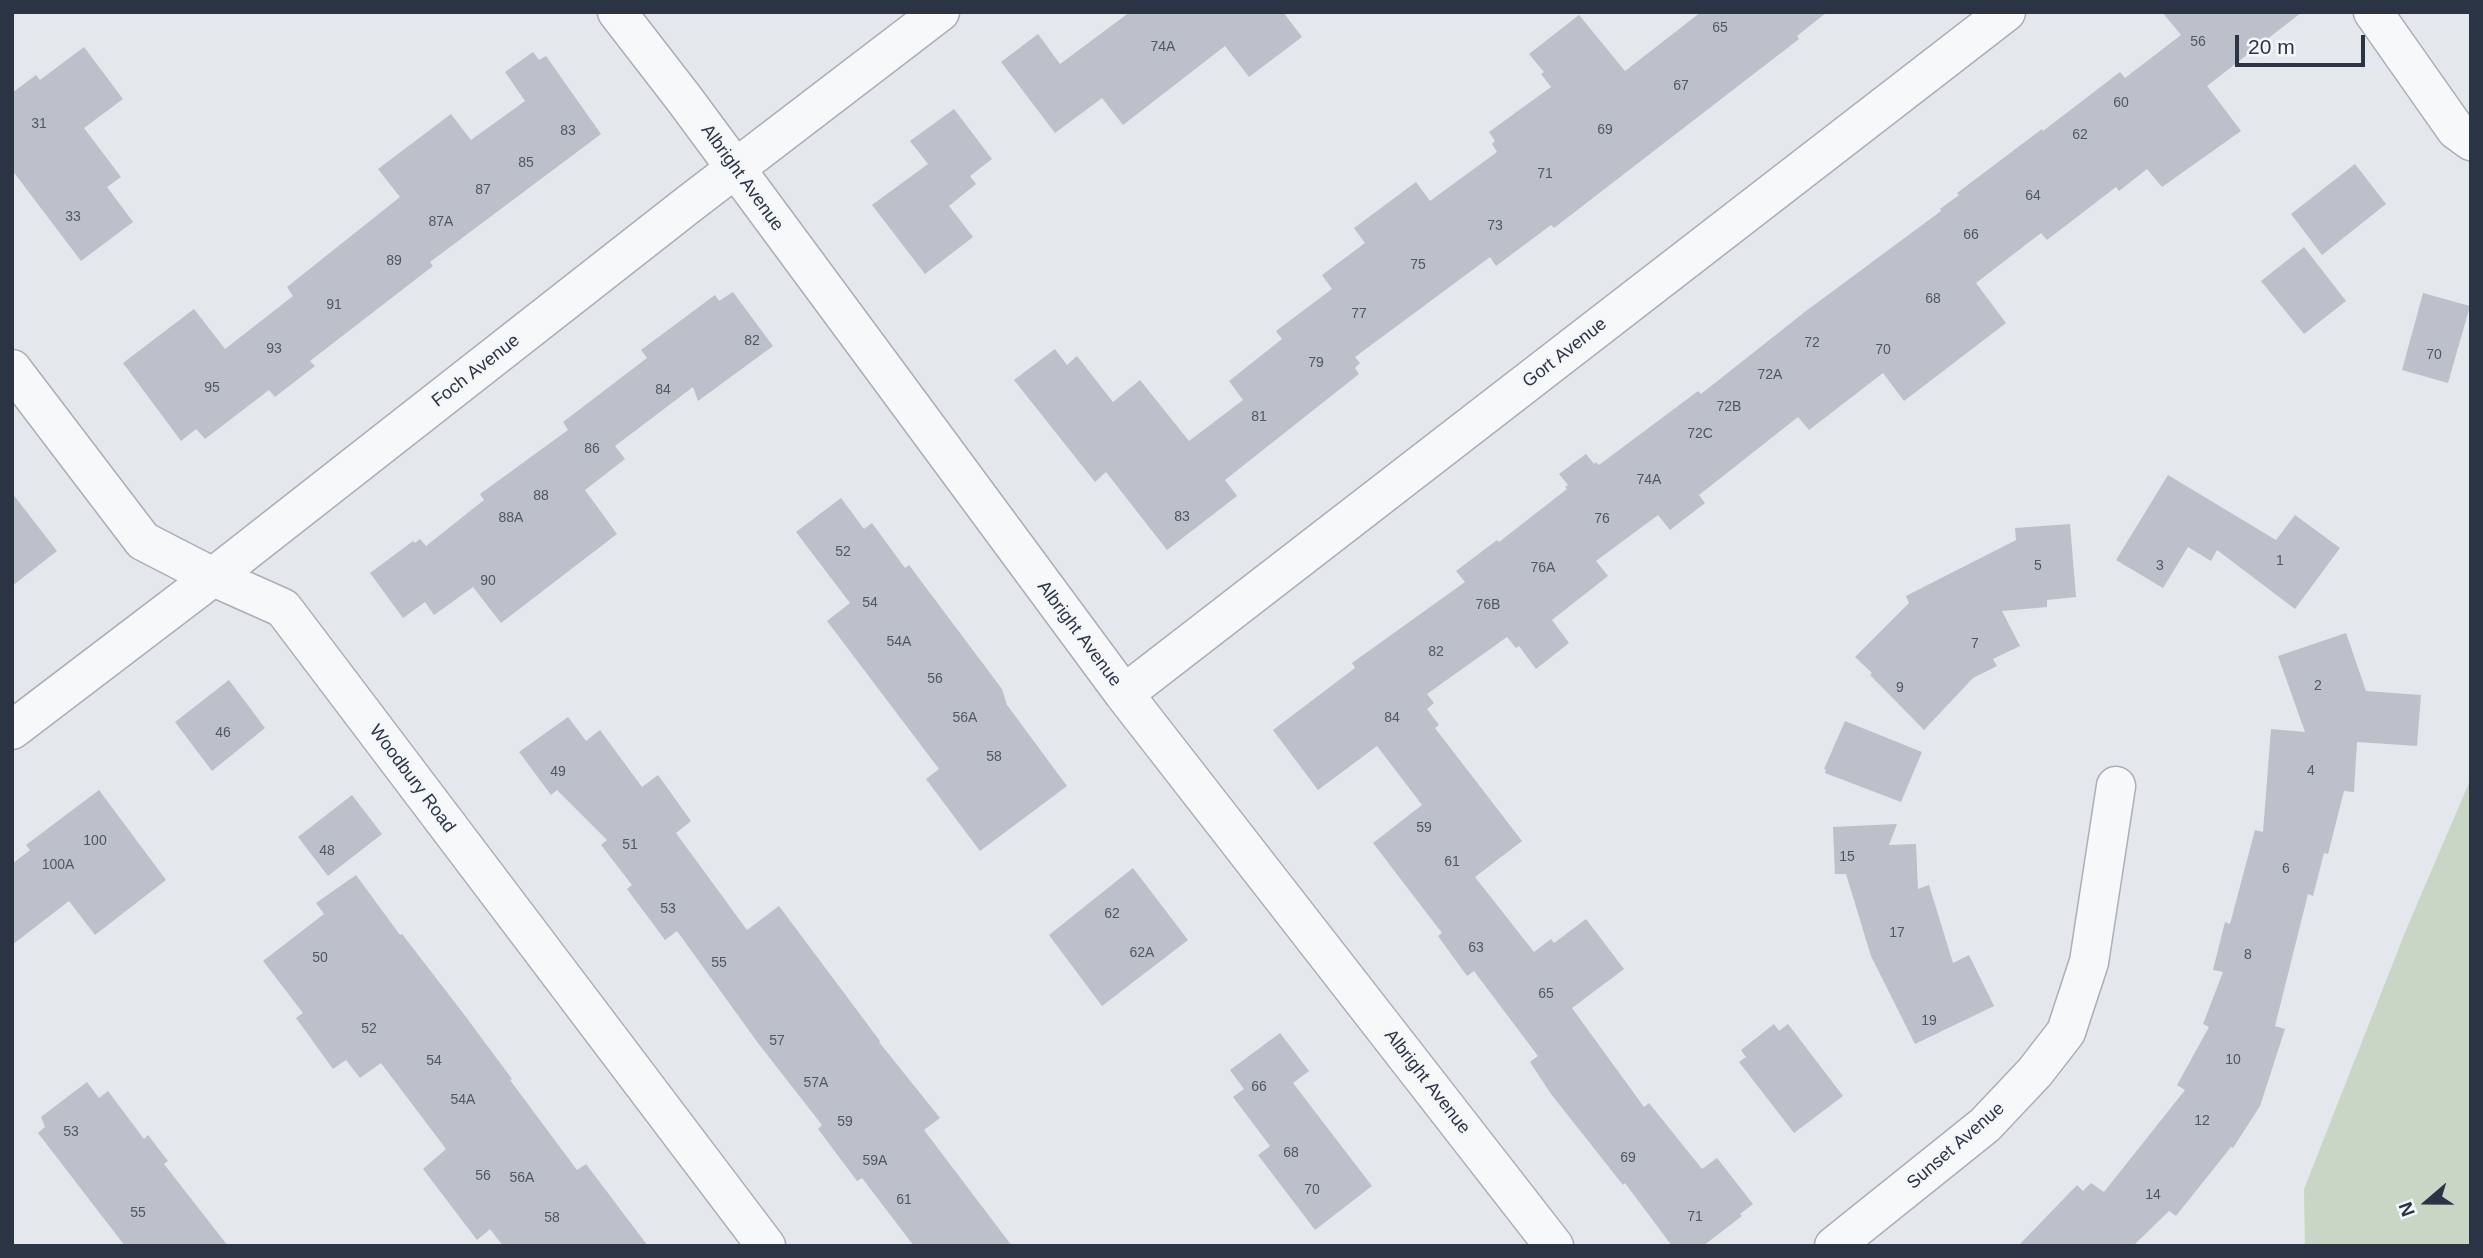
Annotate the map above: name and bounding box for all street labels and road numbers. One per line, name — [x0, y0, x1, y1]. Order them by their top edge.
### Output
street label: Albright Avenue — [696, 120, 788, 236]
street label: Gort Avenue — [1519, 313, 1611, 393]
street label: Foch Avenue — [428, 330, 524, 412]
street label: Albright Avenue — [1032, 577, 1126, 691]
street label: Woodbury Road — [364, 721, 460, 837]
street label: Albright Avenue — [1379, 1025, 1475, 1139]
street label: Sunset Avenue — [1903, 1098, 2009, 1194]

